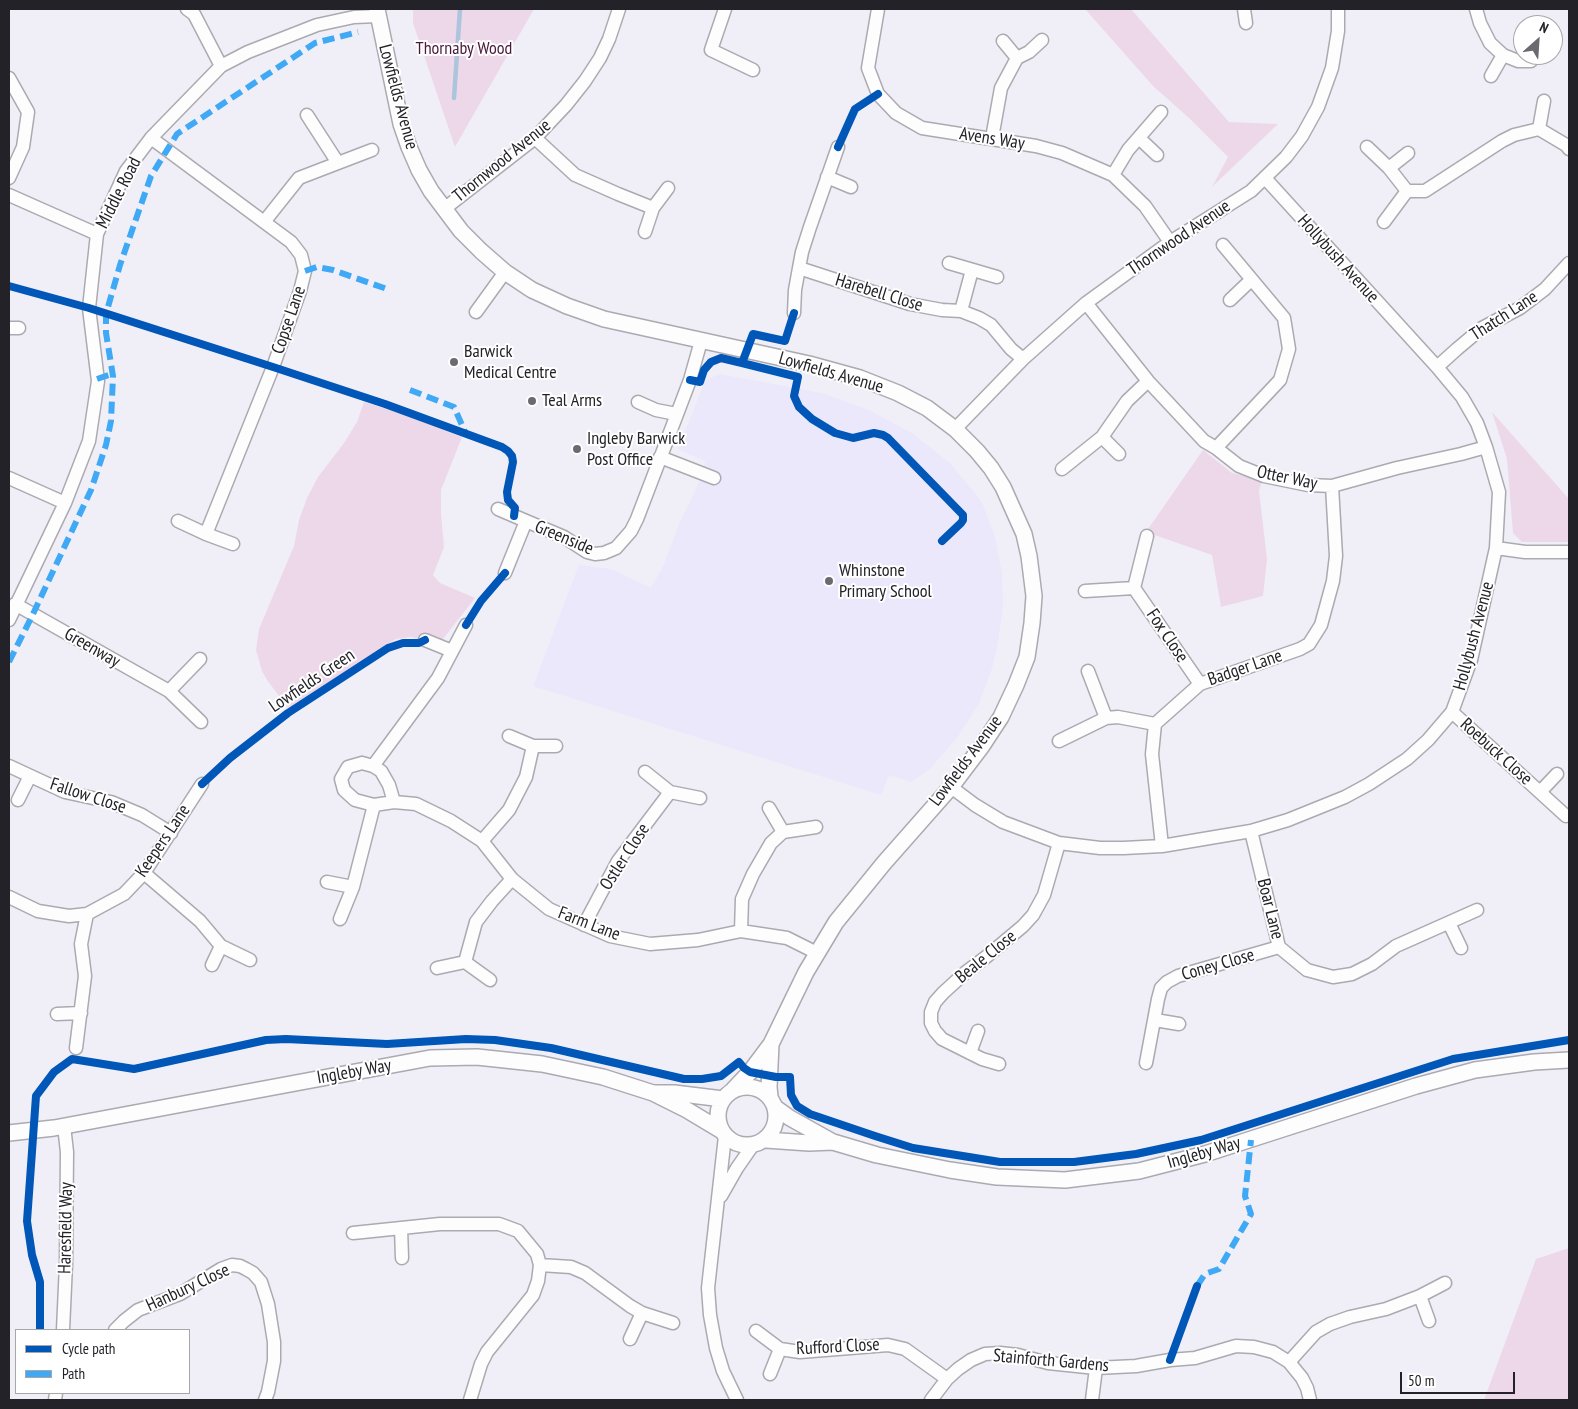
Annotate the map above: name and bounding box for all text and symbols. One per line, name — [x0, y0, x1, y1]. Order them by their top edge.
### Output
north arrow — [1513, 15, 1563, 65]
text: N — [1537, 18, 1551, 37]
park label: Thornaby Wood — [416, 38, 512, 60]
street label: Lowfields Avenue — [374, 42, 422, 152]
street label: Thornwood Avenue — [449, 115, 555, 207]
street label: Avens Way — [958, 123, 1026, 155]
street label: Middle Road — [92, 154, 146, 232]
street label: Thornwood Avenue — [1123, 196, 1235, 280]
street label: Hollybush Avenue — [1293, 210, 1383, 308]
street label: Harebell Close — [833, 269, 925, 317]
street label: Copse Lane — [267, 283, 311, 357]
street label: Thatch Lane — [1466, 286, 1542, 346]
place label: Barwick Medical Centre — [464, 341, 557, 384]
street label: Lowfields Avenue — [776, 348, 886, 398]
marker: Barwick Medical Centre — [448, 356, 460, 368]
place label: Teal Arms — [542, 390, 602, 412]
marker: Teal Arms — [526, 395, 538, 407]
place label: Ingleby Barwick Post Office — [587, 428, 685, 470]
marker: Ingleby Barwick Post Office — [571, 443, 583, 455]
street label: Otter Way — [1255, 461, 1319, 495]
street label: Greenside — [531, 516, 597, 560]
place label: Whinstone Primary School — [839, 560, 932, 602]
marker: Whinstone Primary School — [823, 575, 835, 587]
street label: Hollybush Avenue — [1449, 579, 1499, 693]
street label: Fox Close — [1141, 605, 1193, 667]
street label: Greenway — [60, 623, 124, 673]
street label: Lowfields Green — [265, 645, 359, 717]
street label: Badger Lane — [1205, 645, 1285, 691]
street label: Lowfields Avenue — [925, 712, 1007, 810]
street label: Roebuck Close — [1455, 714, 1537, 790]
street label: Fallow Close — [47, 774, 129, 818]
street label: Keepers Lane — [131, 801, 195, 881]
street label: Ostler Close — [596, 820, 654, 894]
street label: Boar Lane — [1252, 876, 1288, 942]
street label: Farm Lane — [555, 902, 623, 946]
street label: Beale Close — [951, 926, 1021, 988]
street label: Coney Close — [1179, 944, 1257, 986]
street label: Ingleby Way — [315, 1055, 393, 1089]
street label: Ingleby Way — [1165, 1132, 1243, 1174]
street label: Haresfield Way — [54, 1182, 78, 1274]
street label: Hanbury Close — [143, 1259, 233, 1317]
legend — [15, 1329, 190, 1394]
street label: Rufford Close — [796, 1334, 880, 1360]
text: Cycle path — [62, 1339, 115, 1358]
street label: Stainforth Gardens — [992, 1345, 1110, 1377]
scale bar — [1403, 1362, 1518, 1394]
text: Path — [62, 1364, 85, 1383]
text: 50 m — [1408, 1371, 1434, 1390]

